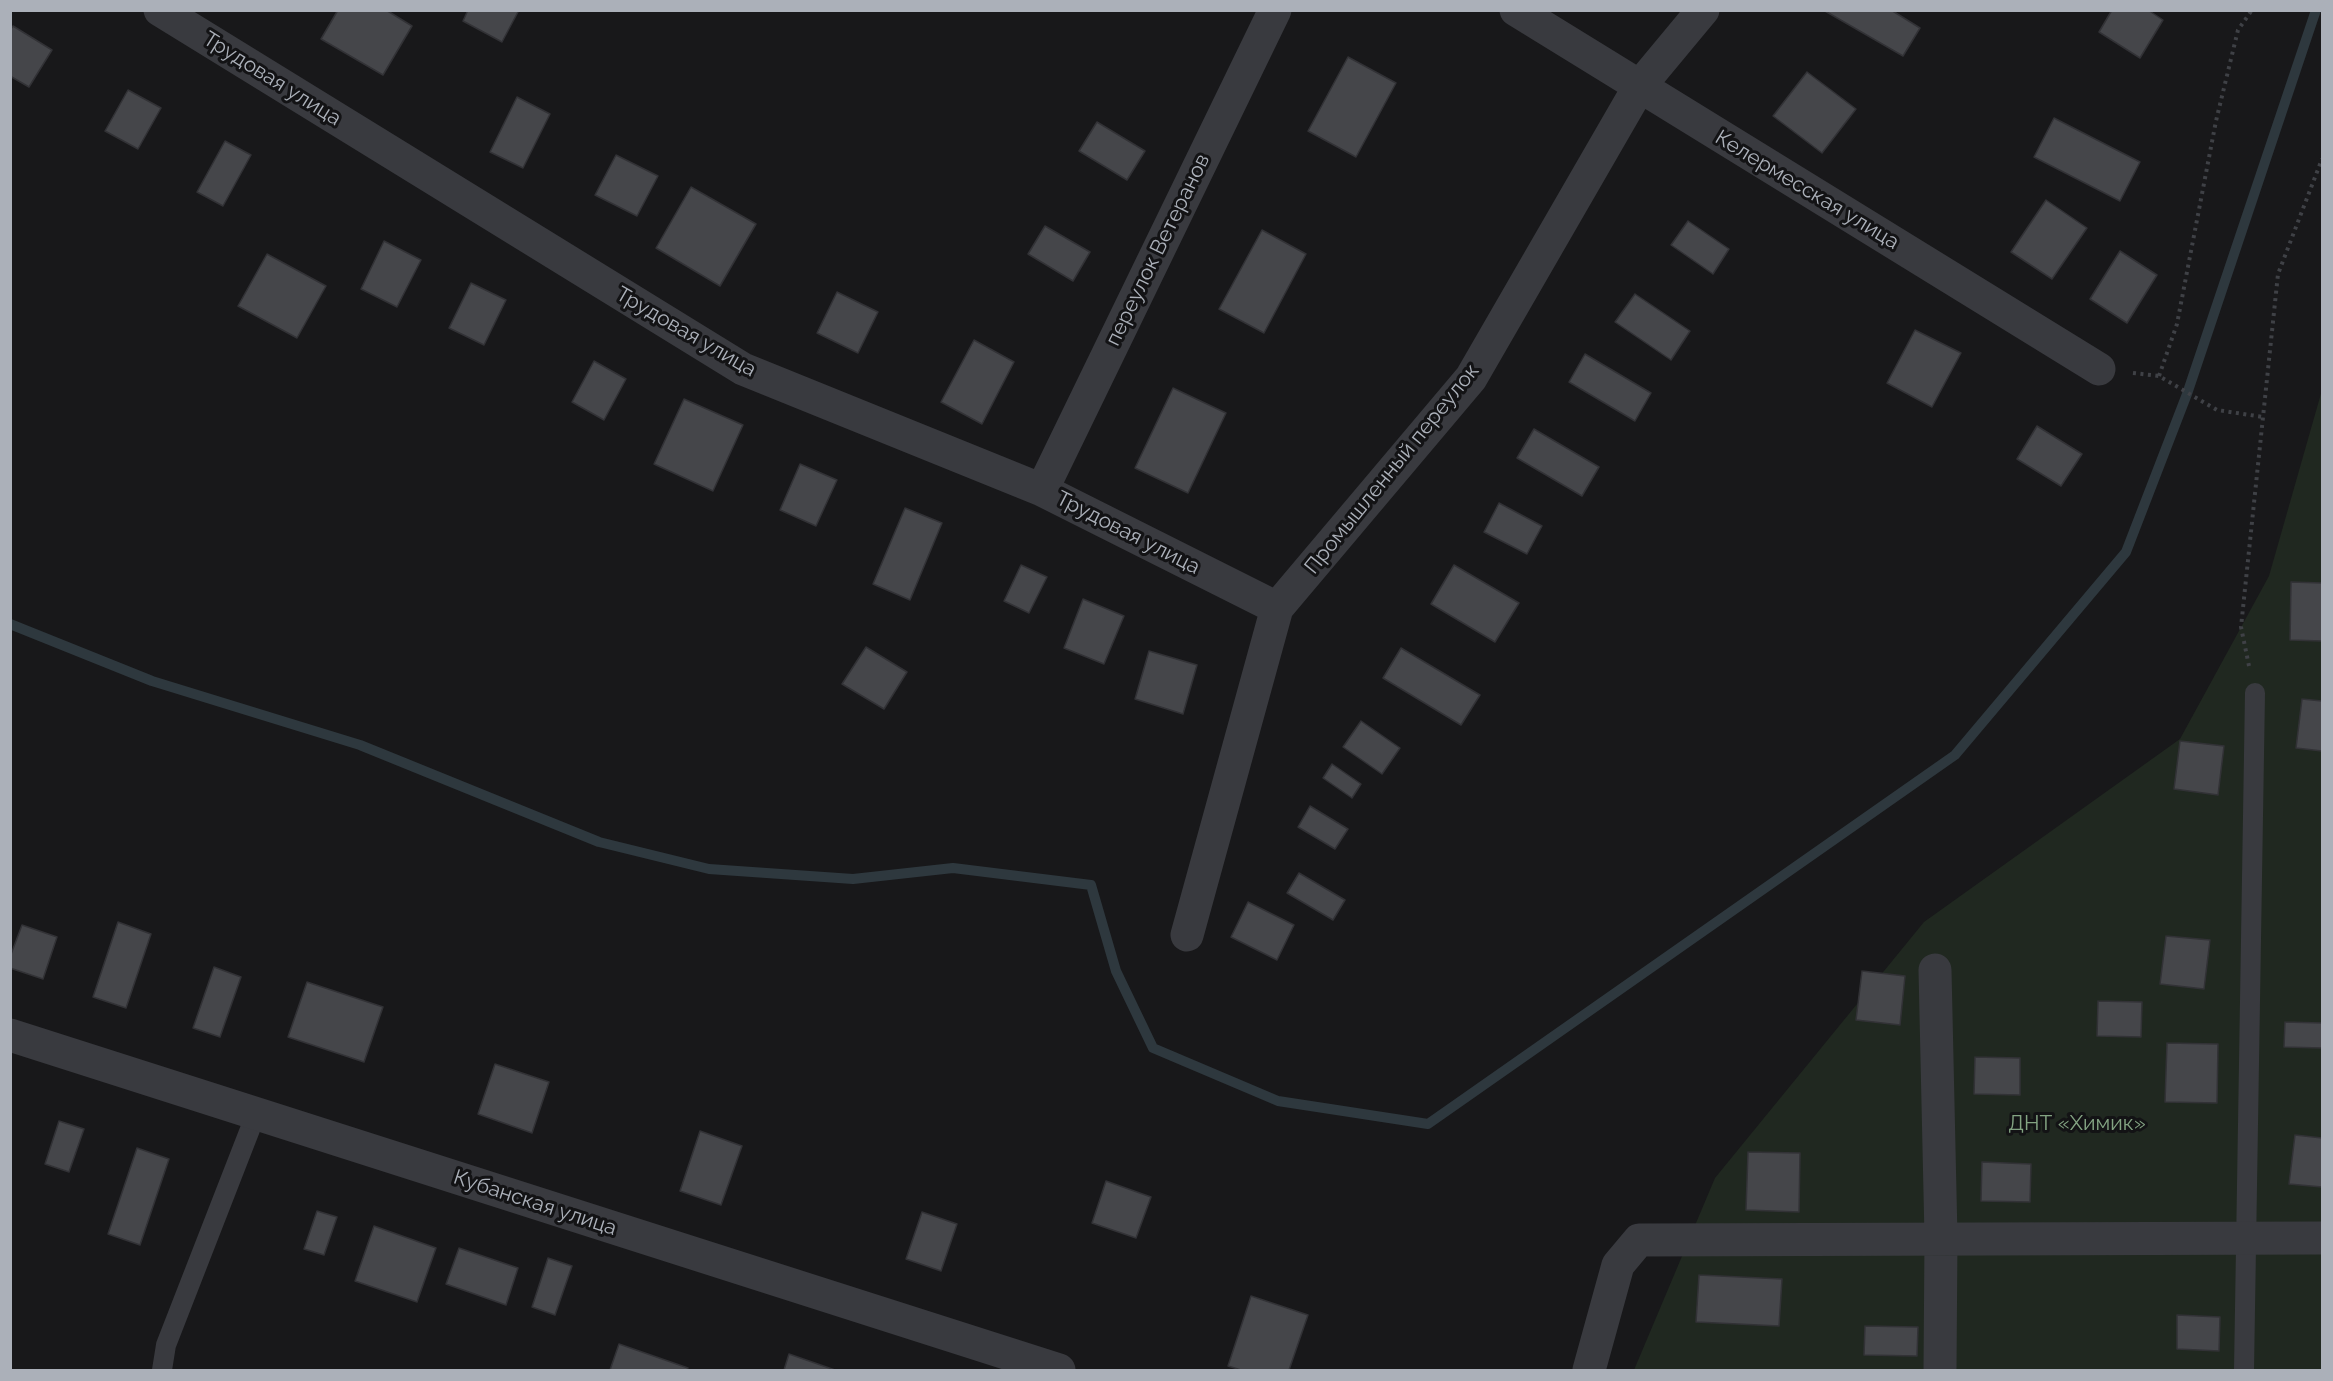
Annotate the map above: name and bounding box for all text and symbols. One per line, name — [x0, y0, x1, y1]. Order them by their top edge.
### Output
street label: Трудовая улица — [198, 26, 346, 132]
street label: Келермесская улица — [1710, 125, 1904, 255]
street label: переулок Ветеранов — [1101, 150, 1215, 350]
street label: Трудовая улица — [611, 282, 761, 382]
street label: Промышленный переулок — [1299, 359, 1485, 579]
street label: Трудовая улица — [1052, 486, 1204, 580]
park label: ДНТ «Химик» — [2008, 1111, 2146, 1137]
street label: Кубанская улица — [450, 1165, 620, 1241]

